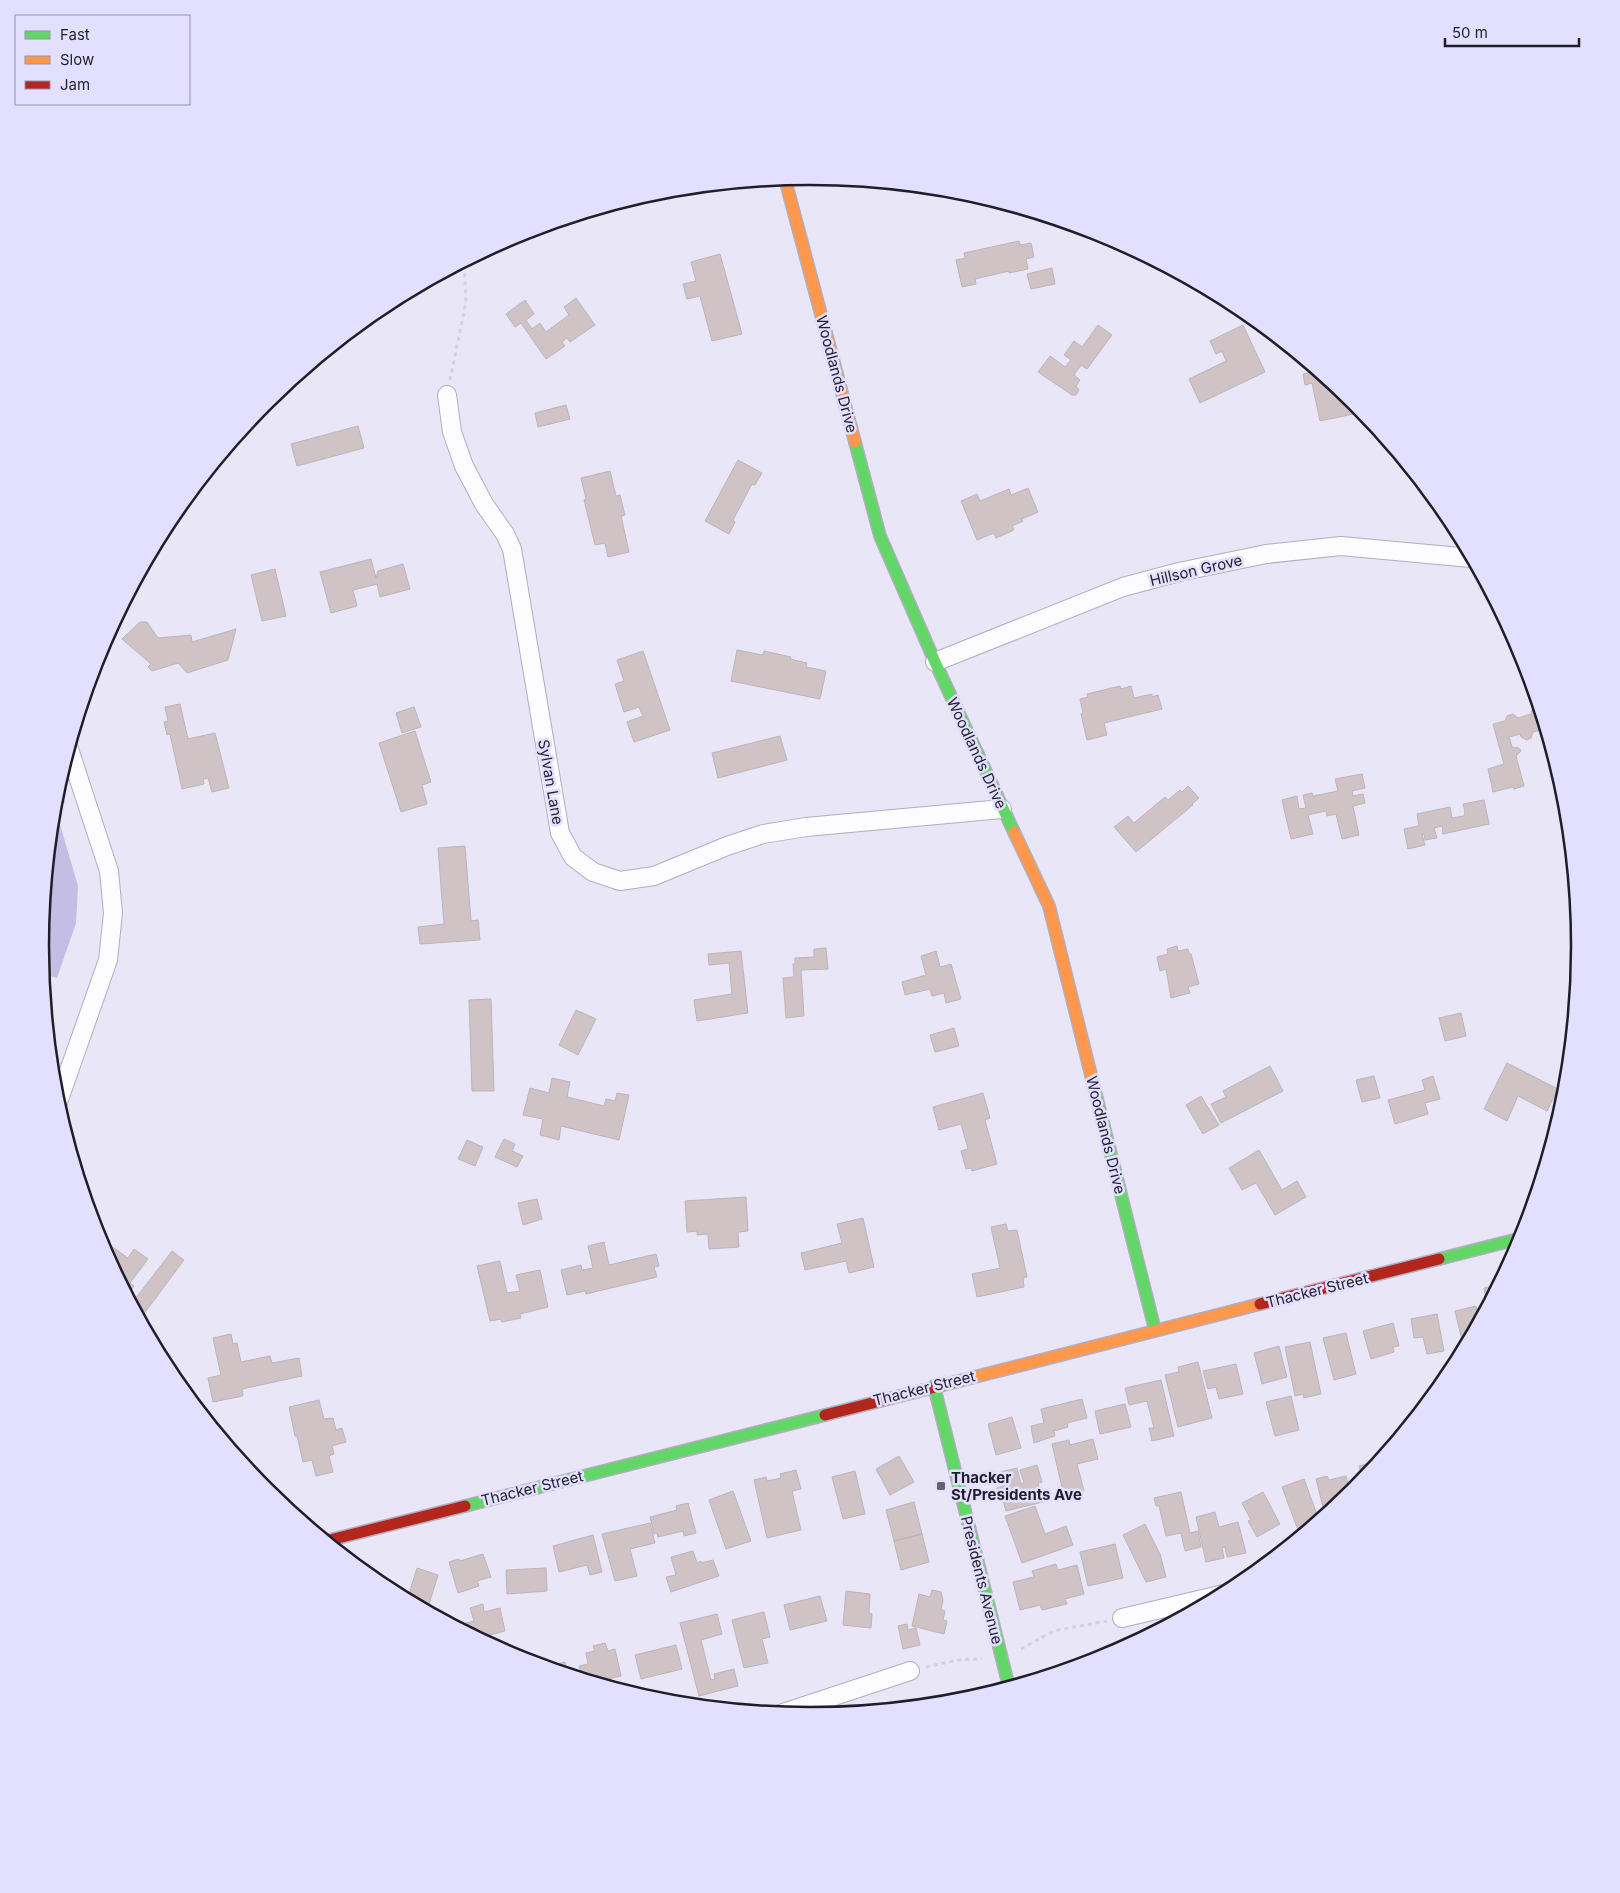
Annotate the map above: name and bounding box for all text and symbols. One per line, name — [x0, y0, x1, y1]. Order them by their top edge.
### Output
legend — [15, 15, 190, 105]
scale bar — [1445, 15, 1579, 47]
text: 50 m — [1452, 23, 1488, 42]
text: Fast — [60, 25, 90, 44]
text: Slow — [60, 50, 94, 69]
text: Jam — [60, 75, 90, 94]
street label: Woodlands Drive — [812, 313, 862, 435]
street label: Hillson Grove — [1148, 550, 1244, 590]
street label: Woodlands Drive — [943, 694, 1011, 812]
street label: Sylvan Lane — [534, 738, 568, 826]
street label: Woodlands Drive — [1082, 1074, 1130, 1196]
street label: Thacker Street — [1264, 1268, 1370, 1312]
street label: Thacker Street — [871, 1366, 977, 1410]
street label: Thacker Street — [479, 1466, 585, 1510]
place label: Thacker St/Presidents Ave — [951, 1468, 1082, 1504]
marker: Thacker St/Presidents Ave — [935, 1480, 947, 1492]
street label: Presidents Avenue — [957, 1514, 1007, 1646]

